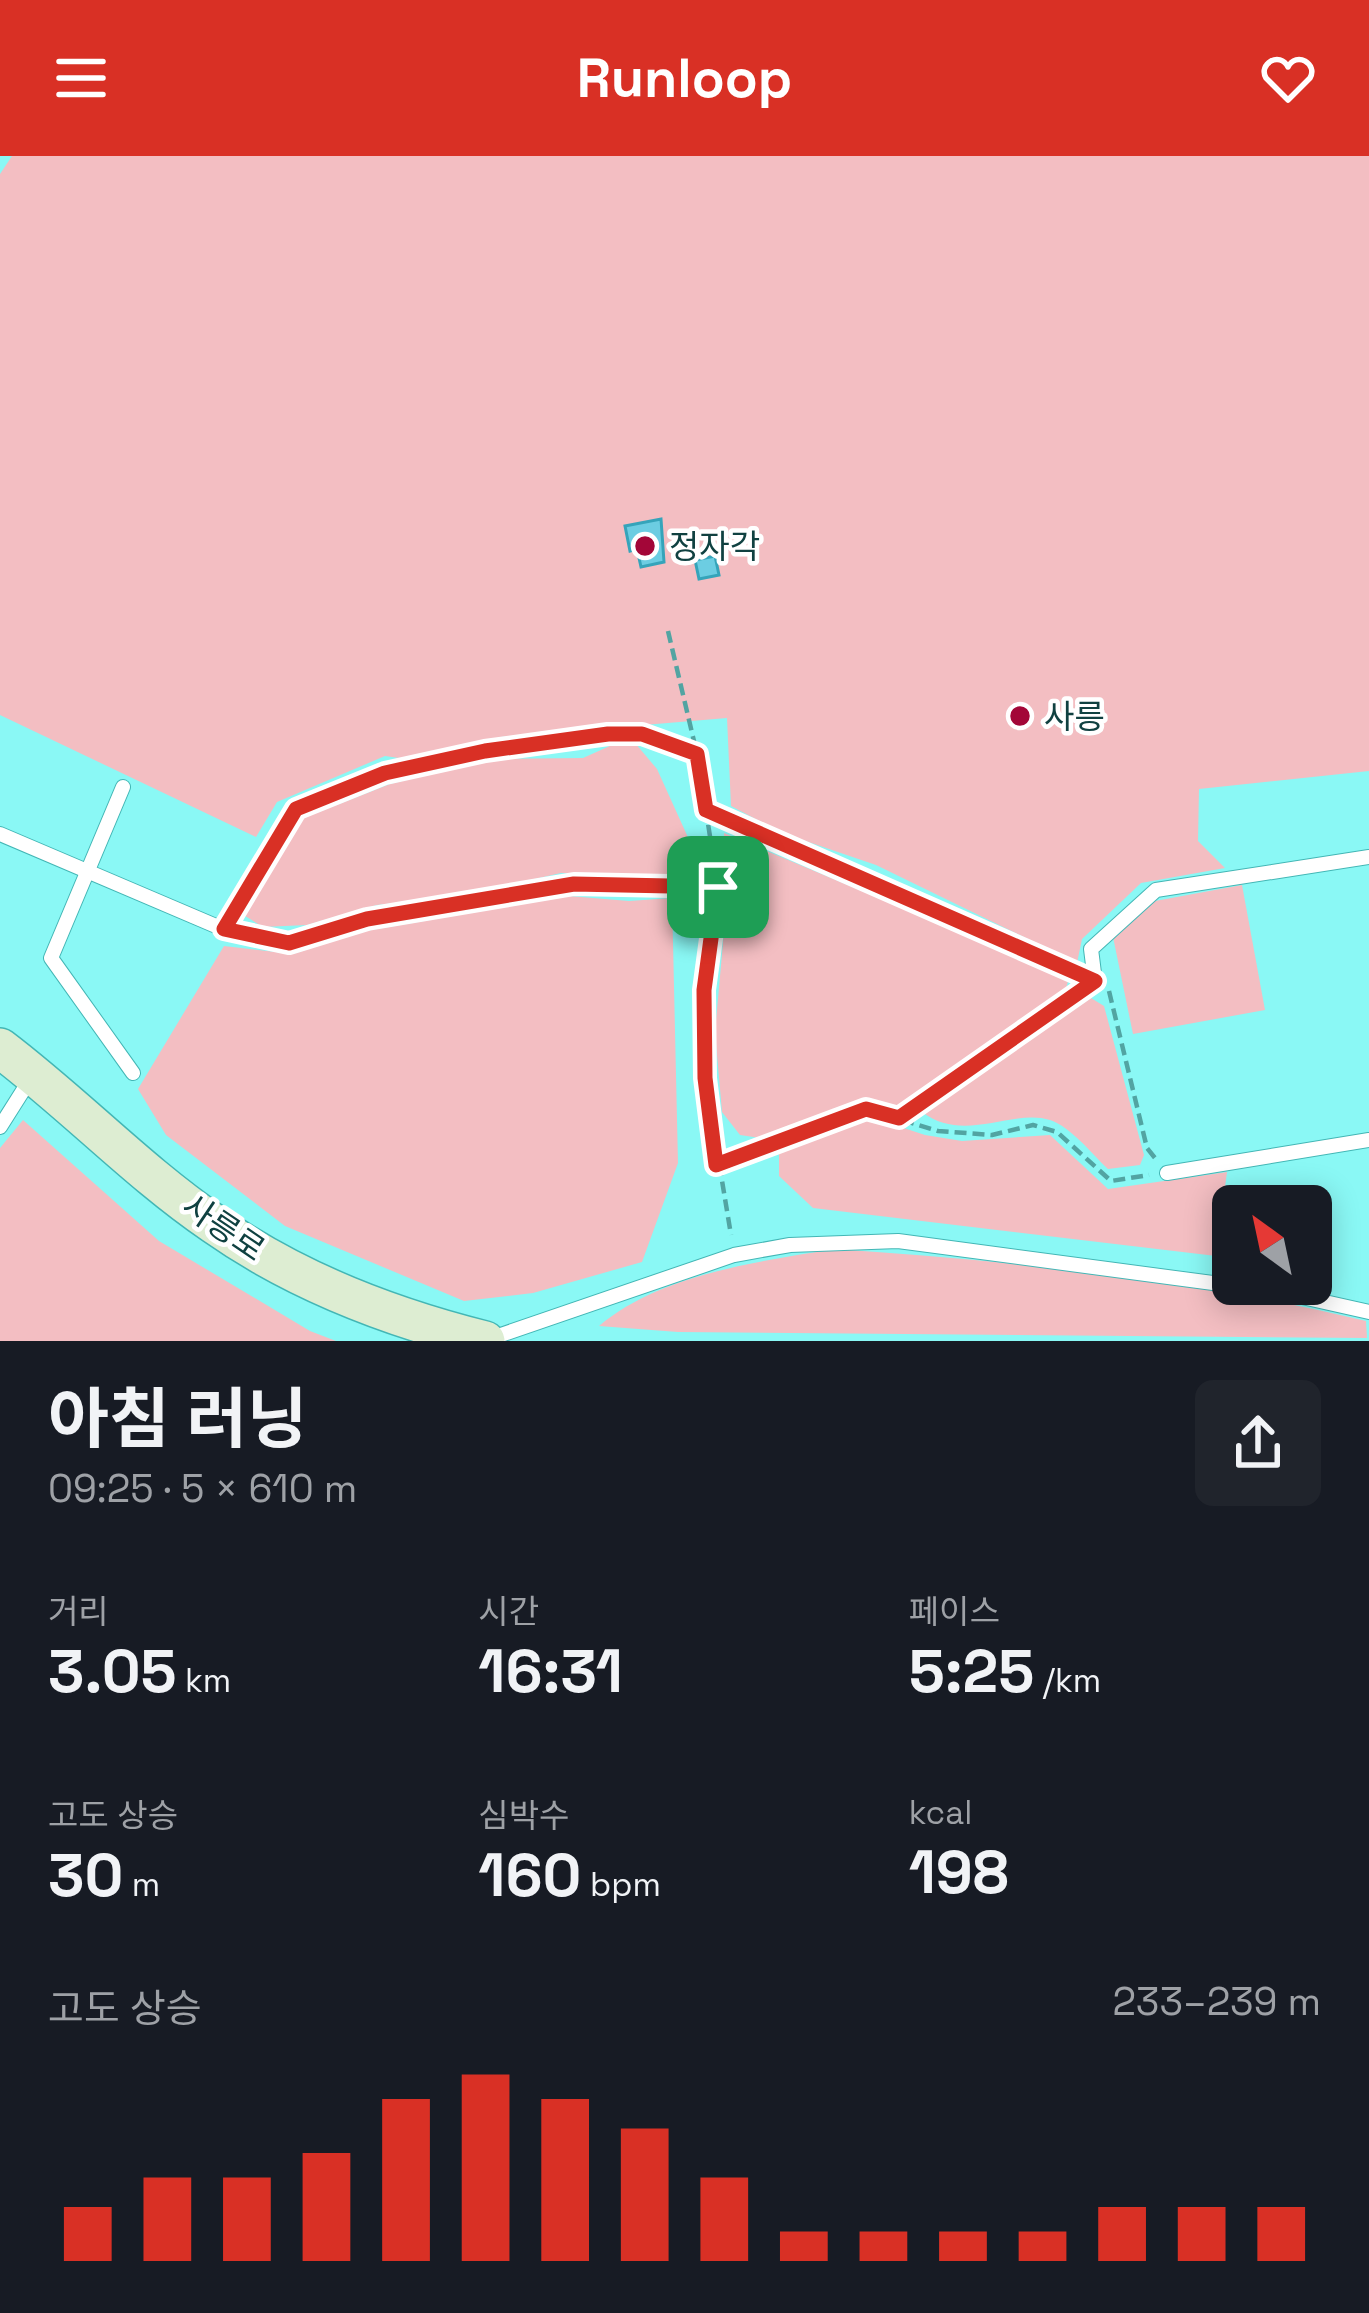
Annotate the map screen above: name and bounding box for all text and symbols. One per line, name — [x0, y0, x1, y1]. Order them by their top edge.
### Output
text: Runloop — [577, 44, 792, 113]
icon: menu — [48, 45, 114, 111]
icon: heart — [1255, 45, 1321, 111]
place label: 정자각 — [669, 526, 760, 568]
marker: 정자각 — [632, 533, 658, 559]
place label: 사릉 — [1044, 696, 1105, 738]
marker: 사릉 — [1007, 703, 1033, 729]
pin — [667, 836, 769, 938]
icon: arrive — [685, 854, 751, 920]
street label: 사릉로 — [174, 1185, 273, 1271]
north arrow — [1212, 1185, 1332, 1305]
map controls — [1212, 1185, 1332, 1305]
text: 아침 러닝 — [48, 1377, 308, 1461]
button: share — [1195, 1380, 1321, 1506]
text: 09:25 · 5 × 610 m — [48, 1464, 357, 1513]
text: 거리 — [48, 1591, 109, 1633]
text: 시간 — [478, 1591, 539, 1633]
text: 페이스 — [909, 1591, 1000, 1633]
text: 3.05 — [48, 1633, 177, 1710]
text: 16:31 — [478, 1633, 623, 1710]
text: 5:25 — [909, 1633, 1034, 1710]
text: km — [177, 1660, 231, 1702]
text: /km — [1034, 1660, 1101, 1702]
text: kcal — [909, 1792, 972, 1834]
text: 고도 상승 — [48, 1795, 178, 1837]
text: 심박수 — [478, 1795, 569, 1837]
text: 198 — [909, 1834, 1009, 1911]
text: 30 — [48, 1837, 123, 1914]
text: 160 — [478, 1837, 581, 1914]
text: m — [123, 1864, 160, 1906]
text: bpm — [581, 1864, 661, 1906]
text: 233–239 m — [1112, 1977, 1321, 2026]
text: 고도 상승 — [48, 1984, 202, 2033]

